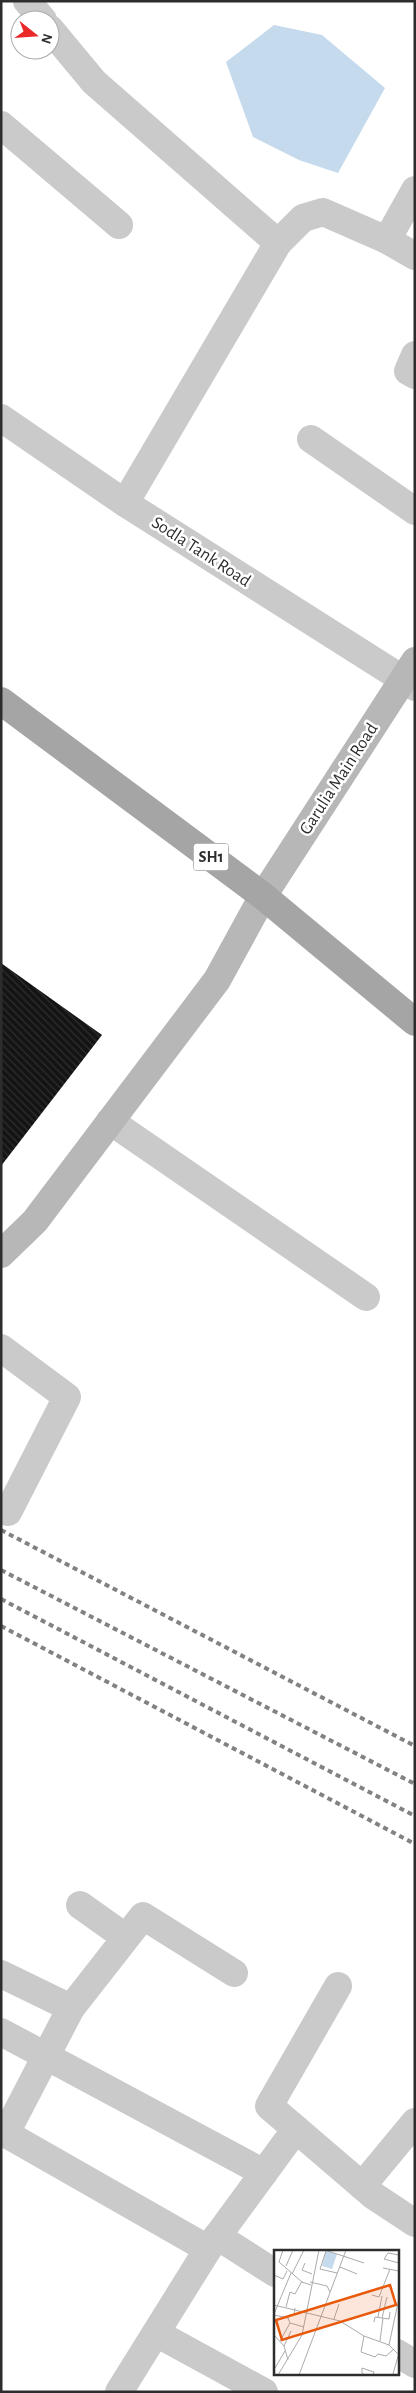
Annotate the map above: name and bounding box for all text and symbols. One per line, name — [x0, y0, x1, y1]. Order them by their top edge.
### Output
north arrow — [10, 10, 60, 60]
text: N — [38, 32, 55, 45]
street label: Sodla Tank Road — [148, 513, 254, 591]
street label: Garulia Main Road — [296, 720, 382, 838]
road number: SH1 — [194, 844, 228, 870]
inset map — [274, 2250, 398, 2376]

